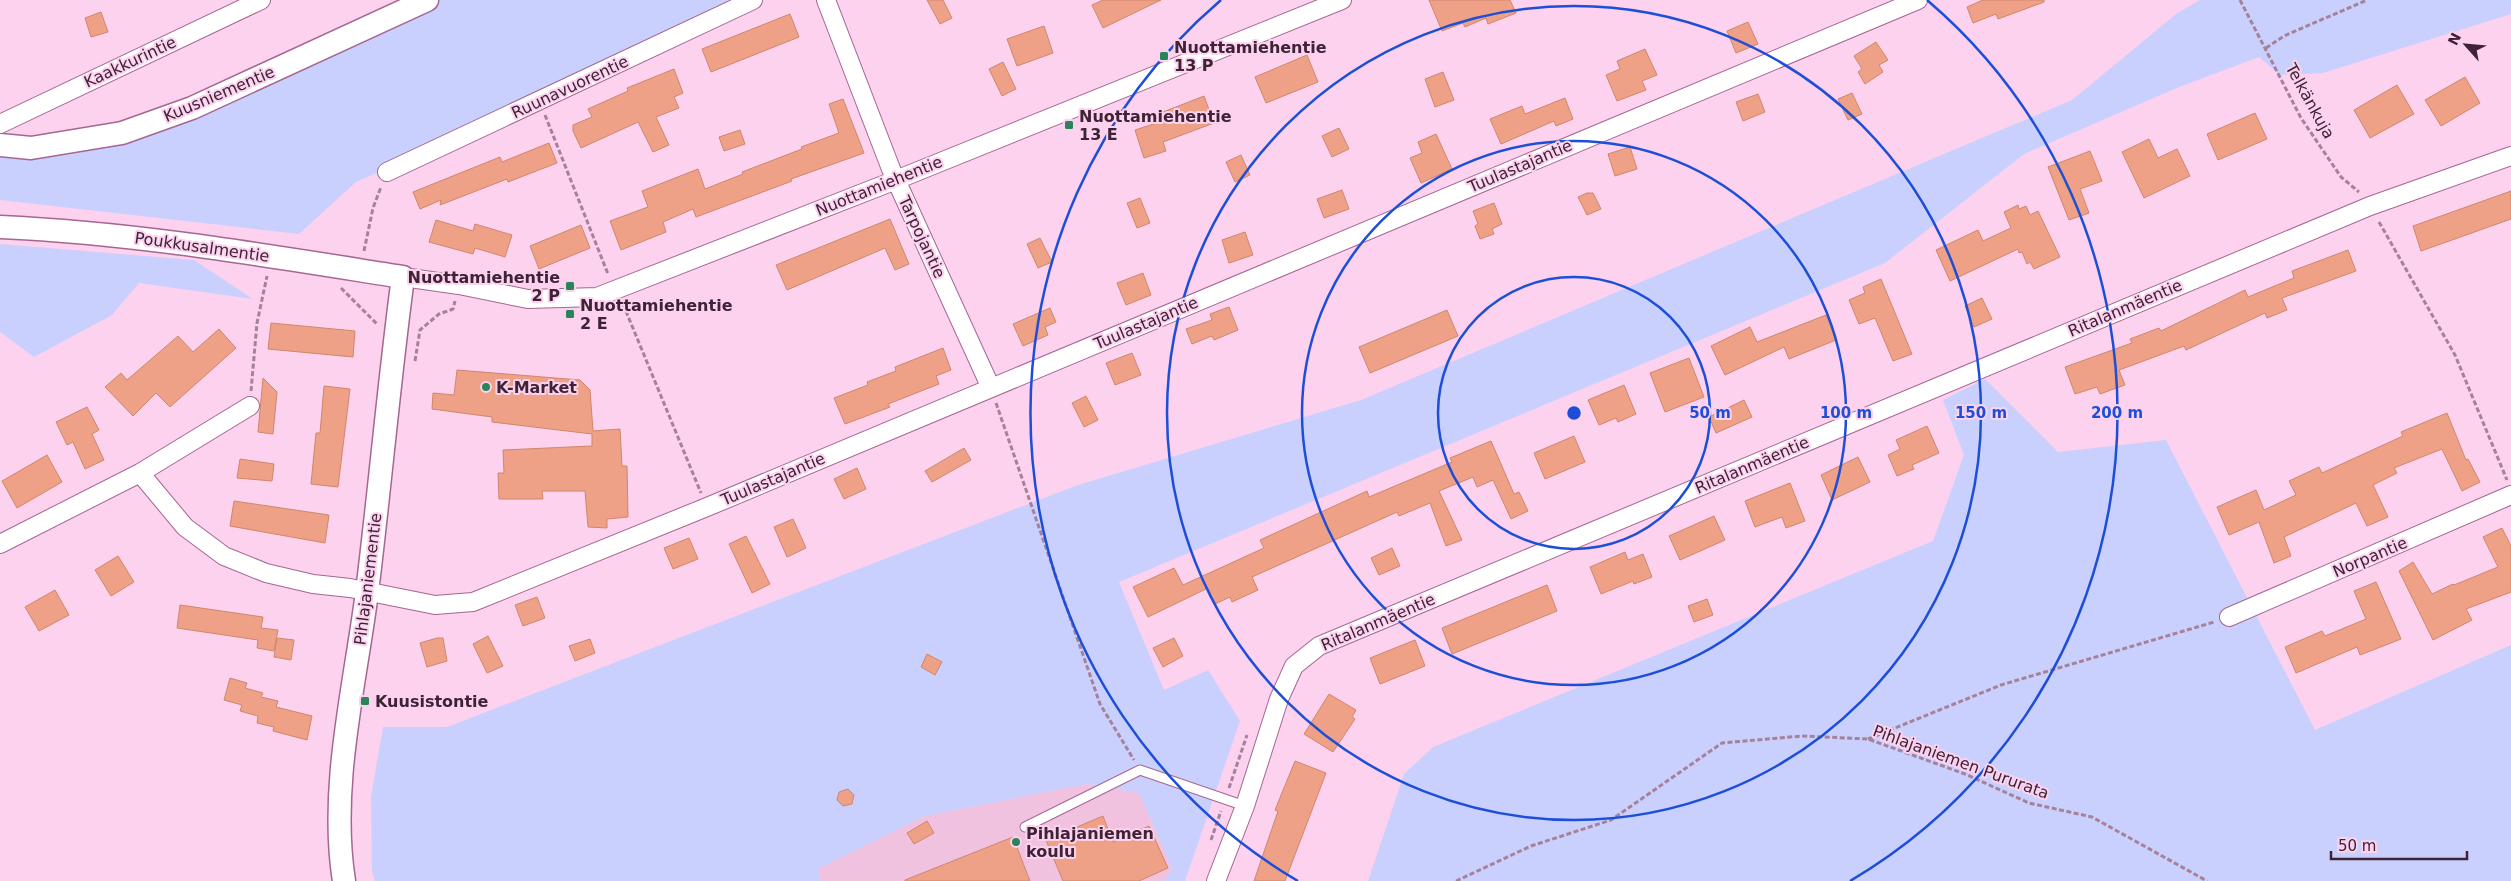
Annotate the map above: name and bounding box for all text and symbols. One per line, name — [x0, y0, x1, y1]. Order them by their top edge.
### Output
north arrow — [2441, 20, 2491, 70]
text: N — [2445, 30, 2464, 48]
street label: Kaakkurintie — [81, 32, 179, 92]
place label: Nuottamiehentie 13 P — [1174, 38, 1327, 75]
marker: Nuottamiehentie 13 P — [1158, 50, 1170, 62]
street label: Ruunavuorentie — [509, 52, 631, 122]
street label: Telkänkuja — [2281, 59, 2339, 142]
street label: Kuusniementie — [161, 62, 277, 126]
place label: Nuottamiehentie 13 E — [1079, 107, 1232, 144]
marker: Nuottamiehentie 13 E — [1063, 119, 1075, 131]
street label: Tuulastajantie — [1464, 136, 1575, 197]
street label: Nuottamiehentie — [813, 152, 945, 220]
street label: Tarpojantie — [894, 192, 949, 281]
street label: Poukkusalmentie — [133, 228, 271, 266]
place label: Nuottamiehentie 2 P — [408, 268, 560, 305]
street label: Ritalanmäentie — [2065, 275, 2185, 341]
marker: Nuottamiehentie 2 P — [564, 280, 576, 292]
street label: Tuulastajantie — [1090, 293, 1201, 354]
place label: Nuottamiehentie 2 E — [580, 296, 733, 333]
marker: Nuottamiehentie 2 E — [564, 308, 576, 320]
place label: K-Market — [496, 378, 577, 397]
marker: K-Market — [480, 381, 492, 393]
centre of rings — [1565, 404, 1583, 422]
text: 50 m — [1689, 404, 1731, 422]
text: 100 m — [1820, 404, 1872, 422]
text: 150 m — [1955, 404, 2007, 422]
text: 200 m — [2091, 404, 2143, 422]
street label: Ritalanmäentie — [1692, 432, 1812, 498]
street label: Tuulastajantie — [717, 449, 828, 510]
street label: Pihlajaniementie — [350, 512, 386, 646]
street label: Norpantie — [2330, 533, 2410, 581]
street label: Ritalanmäentie — [1318, 589, 1438, 655]
place label: Kuusistontie — [375, 692, 489, 711]
marker: Kuusistontie — [359, 695, 371, 707]
street label: Pihlajaniemen Pururata — [1870, 721, 2052, 803]
place label: Pihlajaniemen koulu — [1026, 824, 1154, 861]
scale bar — [2331, 828, 2467, 860]
marker: Pihlajaniemen koulu — [1010, 836, 1022, 848]
text: 50 m — [2338, 837, 2376, 855]

